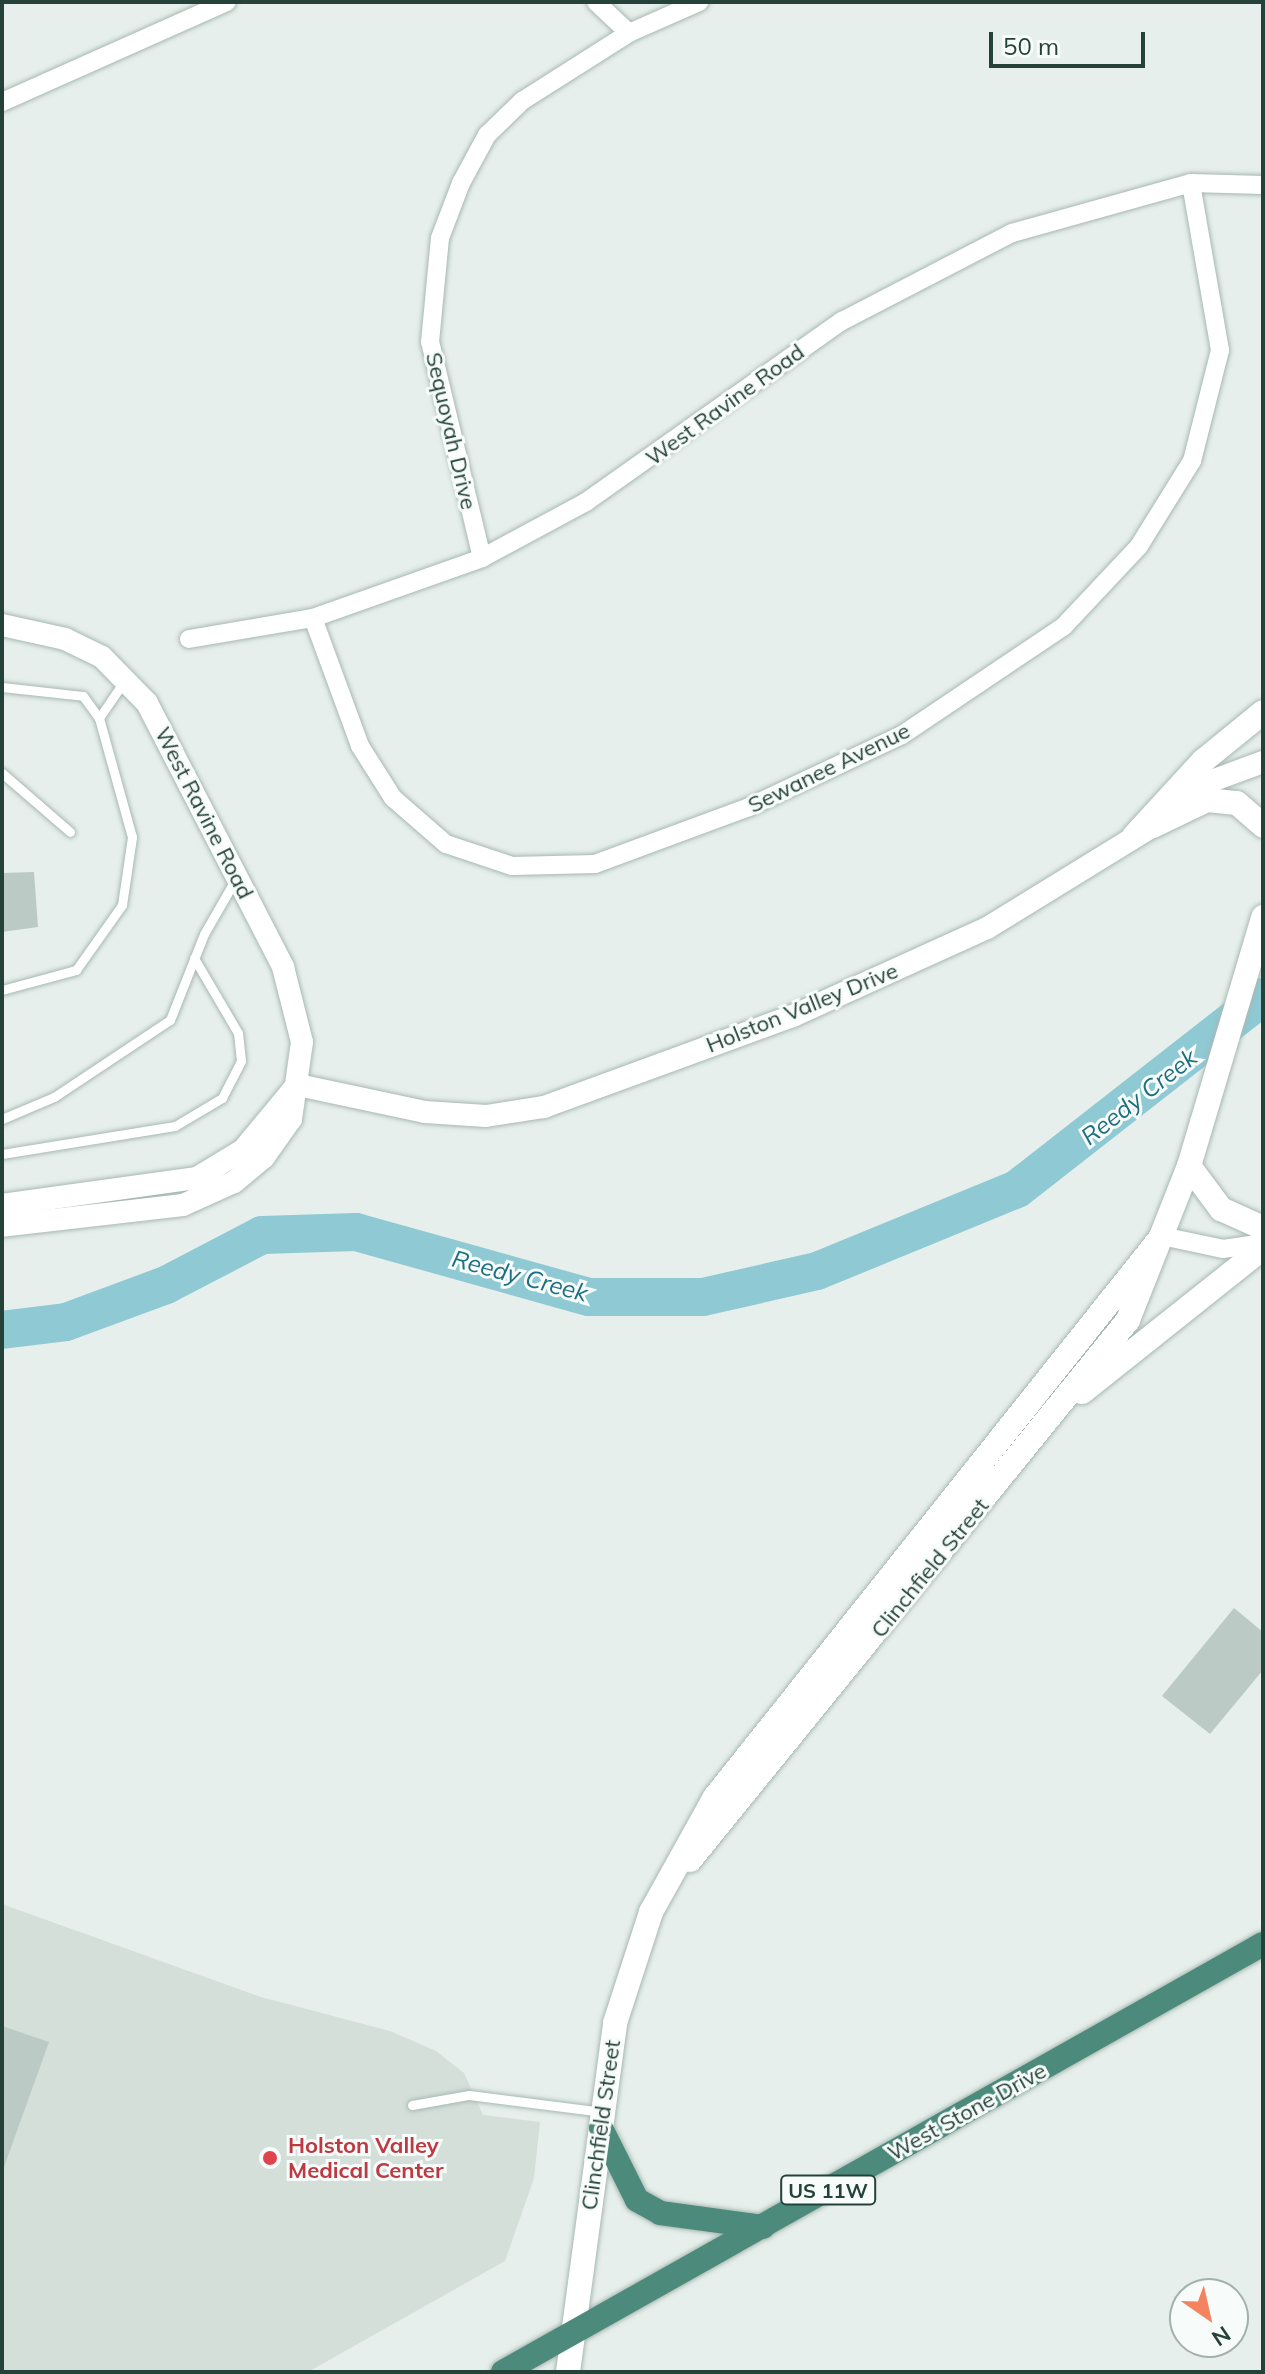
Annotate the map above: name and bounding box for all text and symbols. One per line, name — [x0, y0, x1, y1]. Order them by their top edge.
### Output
scale bar — [993, 16, 1149, 66]
text: 50 m — [1003, 31, 1059, 61]
street label: West Ravine Road — [641, 339, 809, 471]
street label: Sequoyah Drive — [420, 350, 482, 512]
street label: Sewanee Avenue — [744, 717, 914, 819]
street label: West Ravine Road — [149, 723, 259, 903]
street label: Holston Valley Drive — [702, 957, 902, 1059]
water label: Reedy Creek — [1075, 1043, 1203, 1151]
water label: Reedy Creek — [449, 1244, 591, 1308]
street label: Clinchfield Street — [866, 1493, 994, 1643]
street label: Clinchfield Street — [576, 2038, 626, 2212]
street label: West Stone Drive — [883, 2058, 1051, 2166]
place label: Holston Valley Medical Center — [288, 2132, 444, 2184]
marker: Holston Valley Medical Center — [259, 2147, 281, 2169]
road number: US 11W — [780, 2174, 876, 2206]
north arrow — [1169, 2278, 1249, 2358]
text: N — [1207, 2320, 1236, 2352]

